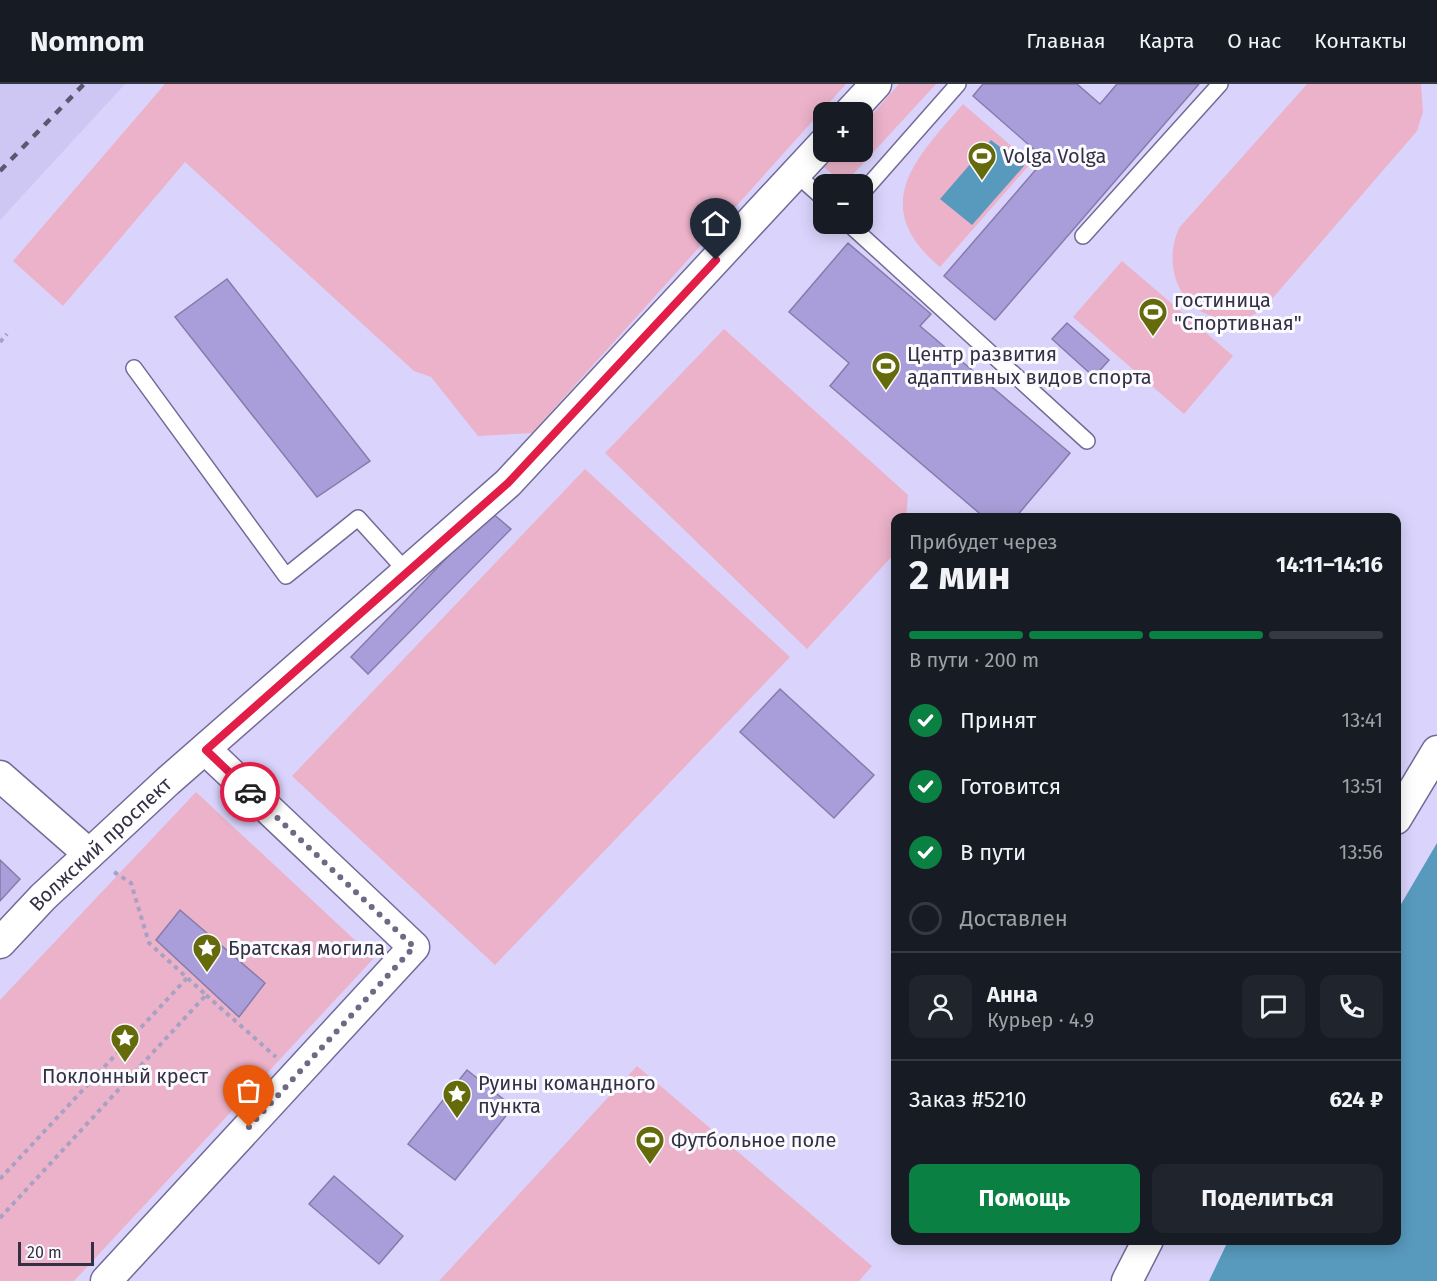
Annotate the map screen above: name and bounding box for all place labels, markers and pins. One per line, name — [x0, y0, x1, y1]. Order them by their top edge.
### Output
sports icon: Volga Volga — [966, 140, 998, 182]
place label: Volga Volga — [1003, 144, 1106, 168]
pin — [690, 198, 741, 260]
place label: гостиница "Спортивная" — [1174, 288, 1302, 335]
sports icon: гостиница "Спортивная" — [1137, 296, 1169, 338]
place label: Центр развития адаптивных видов спорта — [907, 342, 1152, 389]
sports icon: Центр развития адаптивных видов спорта — [870, 350, 902, 392]
place icon: Братская могила — [191, 932, 223, 974]
place label: Братская могила — [228, 936, 385, 960]
place icon: Поклонный крест — [109, 1022, 141, 1064]
place label: Поклонный крест — [42, 1064, 209, 1088]
pin — [223, 1065, 274, 1127]
place label: Руины командного пункта — [478, 1071, 656, 1118]
place icon: Руины командного пункта — [441, 1078, 473, 1120]
sports icon: Футбольное поле — [634, 1124, 666, 1166]
place label: Футбольное поле — [671, 1128, 836, 1152]

